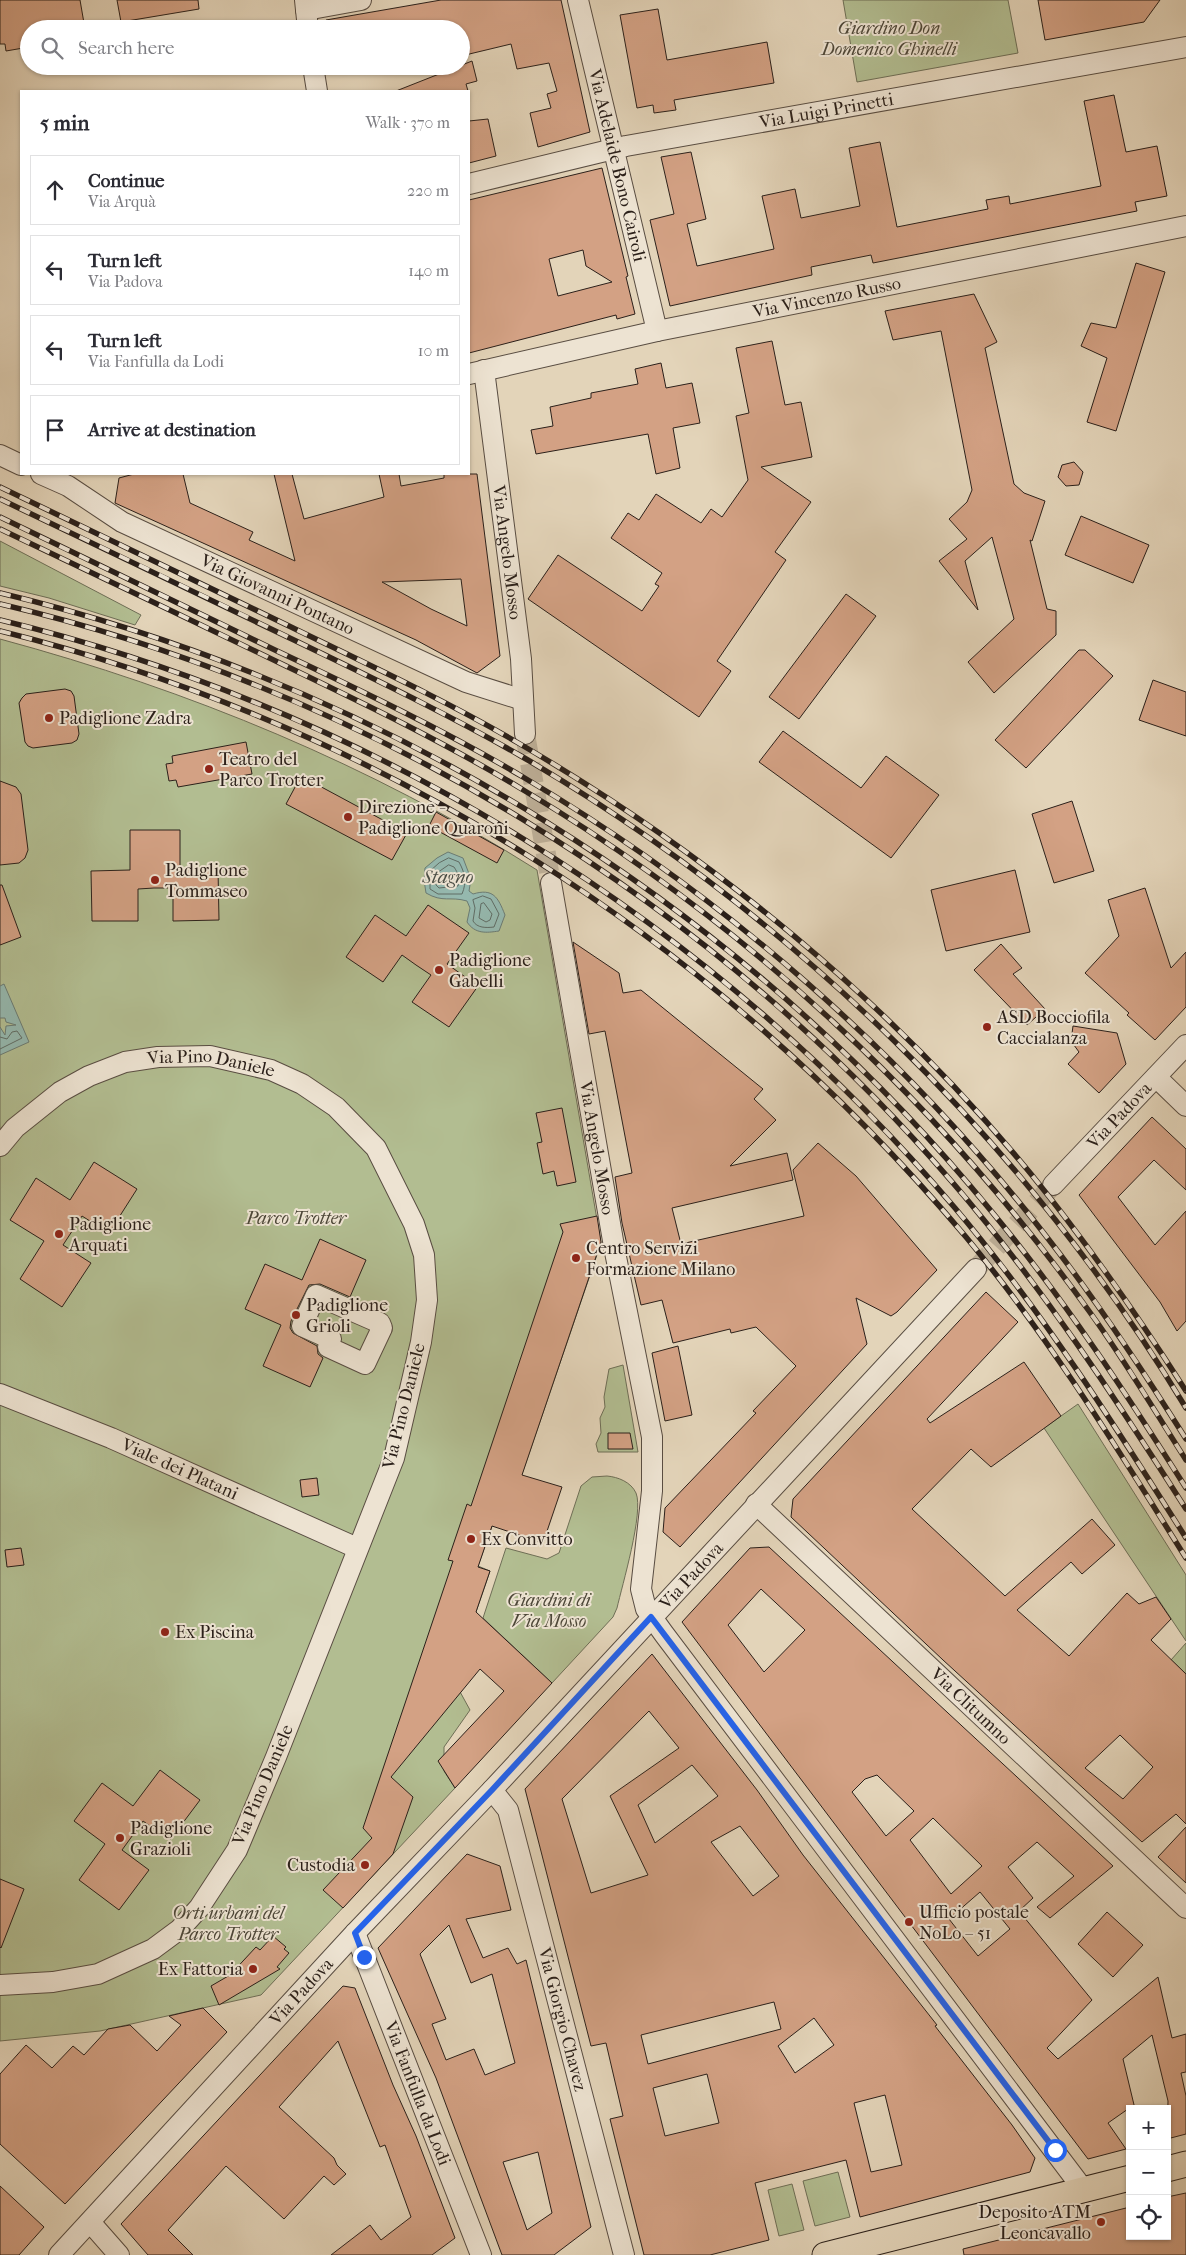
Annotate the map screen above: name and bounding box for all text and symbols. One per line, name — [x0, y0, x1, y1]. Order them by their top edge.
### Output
park label: Giardino Don Domenico Ghinelli — [820, 18, 958, 60]
search box — [20, 20, 470, 75]
icon: search — [38, 34, 66, 62]
text: Search here — [78, 37, 174, 59]
street label: Via Adelaide Bono Cairoli — [584, 66, 651, 264]
street label: Via Luigi Prinetti — [757, 88, 896, 133]
text: 5 min — [40, 111, 89, 135]
text: Walk · 370 m — [365, 113, 450, 132]
text: Continue — [88, 170, 164, 192]
icon: ahead — [41, 176, 69, 204]
text: 220 m — [407, 181, 449, 200]
text: Via Arquà — [88, 192, 156, 211]
text: Turn left — [88, 250, 162, 272]
icon: left — [41, 256, 69, 284]
text: 140 m — [408, 261, 449, 280]
text: Via Padova — [88, 272, 163, 291]
street label: Via Vincenzo Russo — [750, 272, 903, 322]
text: Turn left — [88, 330, 162, 352]
icon: left — [41, 336, 69, 364]
text: 10 m — [418, 341, 449, 360]
text: Via Fanfulla da Lodi — [88, 352, 224, 371]
icon: arrive — [41, 416, 69, 444]
text: Arrive at destination — [88, 419, 256, 441]
street label: Via Angelo Mosso — [488, 483, 526, 621]
street label: Via Giovanni Pontano — [196, 549, 358, 639]
place label: Padiglione Zadra — [59, 708, 192, 729]
marker: Padiglione Zadra — [43, 712, 55, 724]
place label: Teatro del Parco Trotter — [219, 749, 324, 791]
marker: Teatro del Parco Trotter — [203, 763, 215, 775]
place label: Direzione - Padiglione Quaroni — [358, 797, 509, 839]
marker: Direzione - Padiglione Quaroni — [342, 811, 354, 823]
place label: Padiglione Tommaseo — [165, 860, 247, 902]
water label: Stagno — [421, 866, 474, 888]
marker: Padiglione Tommaseo — [149, 874, 161, 886]
place label: Padiglione Gabelli — [449, 950, 531, 992]
marker: Padiglione Gabelli — [433, 964, 445, 976]
place label: ASD Bocciofila Caccialanza — [996, 1007, 1111, 1049]
marker: ASD Bocciofila Caccialanza — [981, 1021, 993, 1033]
street label: Via Pino Daniele — [145, 1045, 277, 1081]
street label: Via Padova — [1082, 1077, 1156, 1154]
street label: Via Angelo Mosso — [575, 1079, 619, 1217]
park label: Parco Trotter — [245, 1208, 348, 1229]
place label: Padiglione Arquati — [68, 1214, 151, 1256]
marker: Padiglione Arquati — [53, 1228, 65, 1240]
place label: Centro Servizi Formazione Milano — [586, 1238, 735, 1280]
marker: Centro Servizi Formazione Milano — [570, 1252, 582, 1264]
place label: Padiglione Grioli — [306, 1295, 388, 1337]
marker: Padiglione Grioli — [290, 1309, 302, 1321]
street label: Via Pino Daniele — [378, 1341, 430, 1472]
street label: Viale dei Platani — [117, 1433, 242, 1504]
place label: Ex Convitto — [481, 1529, 573, 1550]
marker: Ex Convitto — [465, 1533, 477, 1545]
street label: Via Padova — [654, 1537, 728, 1614]
park label: Giardini di Via Mosso — [507, 1590, 593, 1632]
place label: Ex Piscina — [175, 1622, 255, 1643]
marker: Ex Piscina — [159, 1626, 171, 1638]
street label: Via Clitumno — [926, 1663, 1016, 1749]
street label: Via Pino Daniele — [228, 1721, 298, 1849]
place label: Padiglione Grazioli — [130, 1818, 212, 1860]
marker: Padiglione Grazioli — [114, 1832, 126, 1844]
place label: Custodia — [287, 1855, 356, 1876]
marker: Custodia — [359, 1859, 371, 1871]
place label: Ufficio postale NoLo – 51 — [919, 1902, 1029, 1944]
park label: Orti urbani del Parco Trotter — [172, 1903, 286, 1945]
marker: Ufficio postale NoLo – 51 — [903, 1916, 915, 1928]
street label: Via Giorgio Chavez — [534, 1944, 591, 2093]
route end — [353, 1946, 376, 1969]
street label: Via Padova — [264, 1953, 338, 2030]
place label: Ex Fattoria — [158, 1959, 244, 1980]
marker: Ex Fattoria — [247, 1963, 259, 1975]
street label: Via Fanfulla da Lodi — [380, 2017, 456, 2169]
map controls — [1126, 2105, 1171, 2240]
button: + — [1126, 2105, 1171, 2150]
route start — [1044, 2139, 1067, 2162]
button: − — [1126, 2150, 1171, 2195]
button: locate — [1126, 2195, 1171, 2240]
place label: Deposito ATM Leoncavallo — [978, 2202, 1091, 2244]
marker: Deposito ATM Leoncavallo — [1095, 2216, 1107, 2228]

